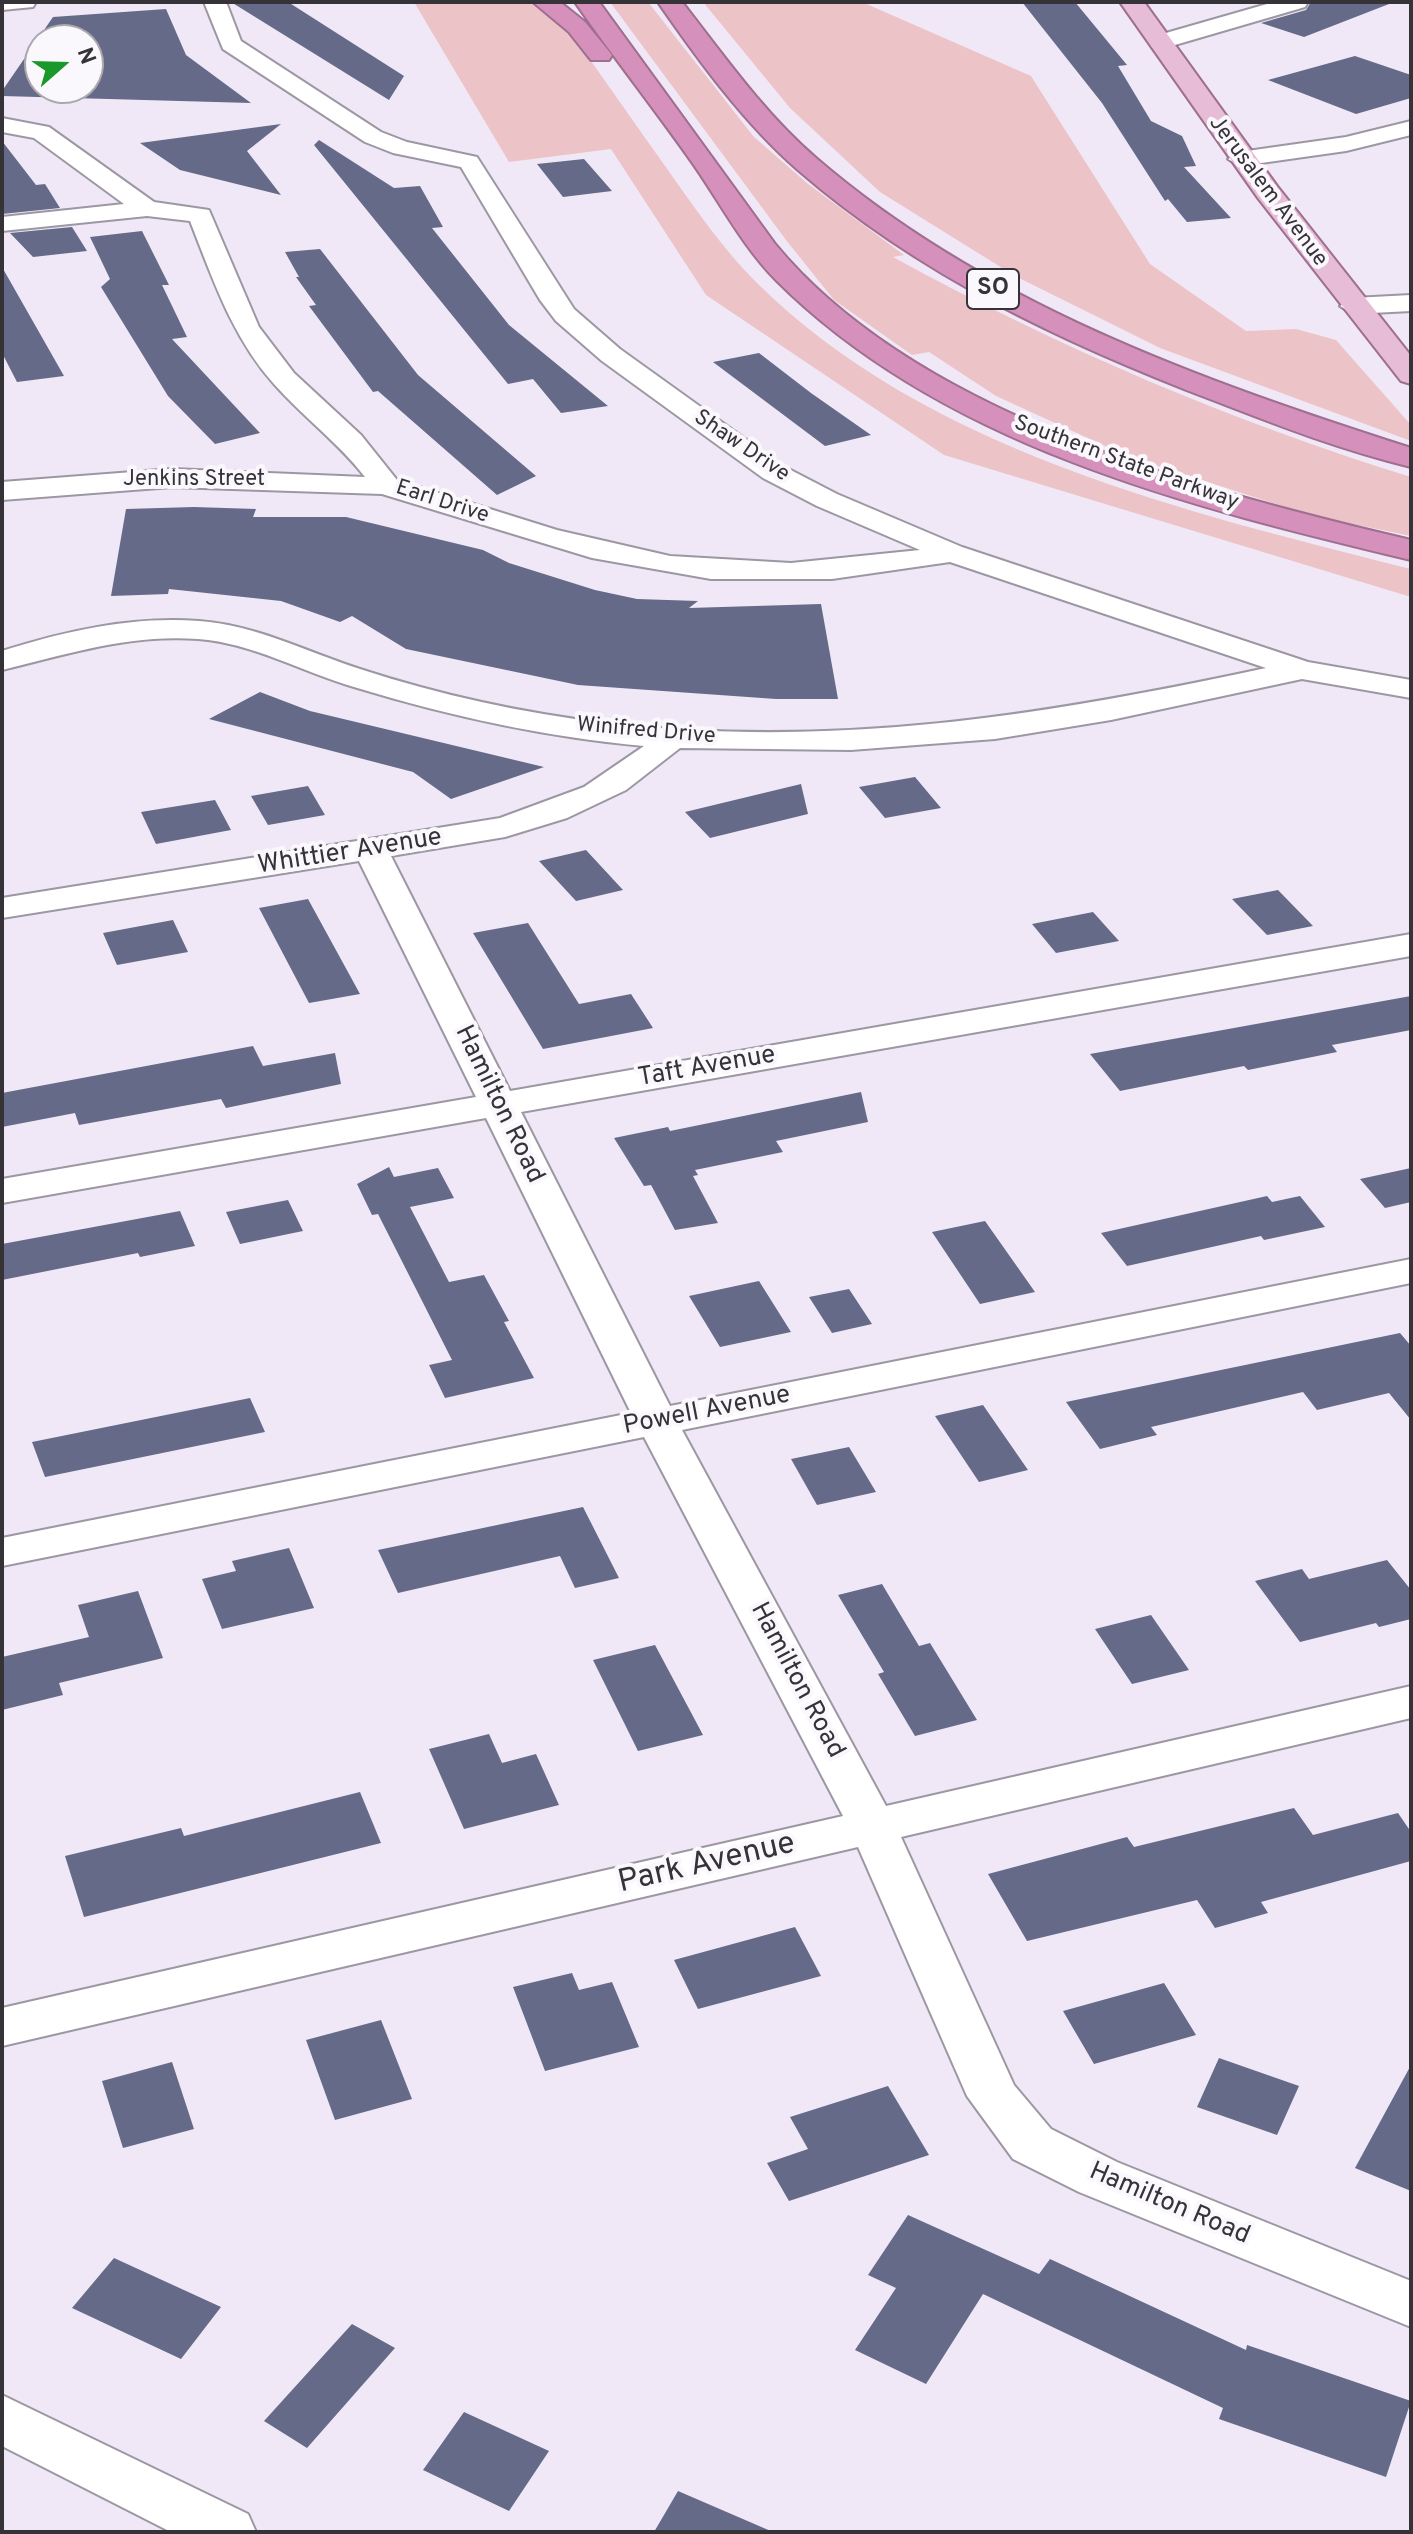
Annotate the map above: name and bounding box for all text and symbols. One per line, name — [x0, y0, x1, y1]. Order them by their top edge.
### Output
north arrow — [24, 24, 104, 104]
text: N — [70, 44, 101, 68]
street label: Jerusalem Avenue — [1202, 112, 1332, 272]
road number: SO — [967, 269, 1019, 309]
street label: Shaw Drive — [688, 405, 794, 489]
street label: Southern State Parkway — [1010, 411, 1242, 517]
street label: Jenkins Street — [123, 468, 265, 494]
street label: Earl Drive — [392, 476, 492, 530]
street label: Winifred Drive — [575, 713, 717, 751]
street label: Whittier Avenue — [256, 823, 444, 883]
street label: Hamilton Road — [446, 1021, 550, 1189]
street label: Taft Avenue — [636, 1041, 778, 1095]
street label: Powell Avenue — [621, 1380, 793, 1444]
street label: Hamilton Road — [742, 1598, 850, 1764]
street label: Park Avenue — [615, 1826, 799, 1904]
street label: Hamilton Road — [1084, 2157, 1254, 2253]

